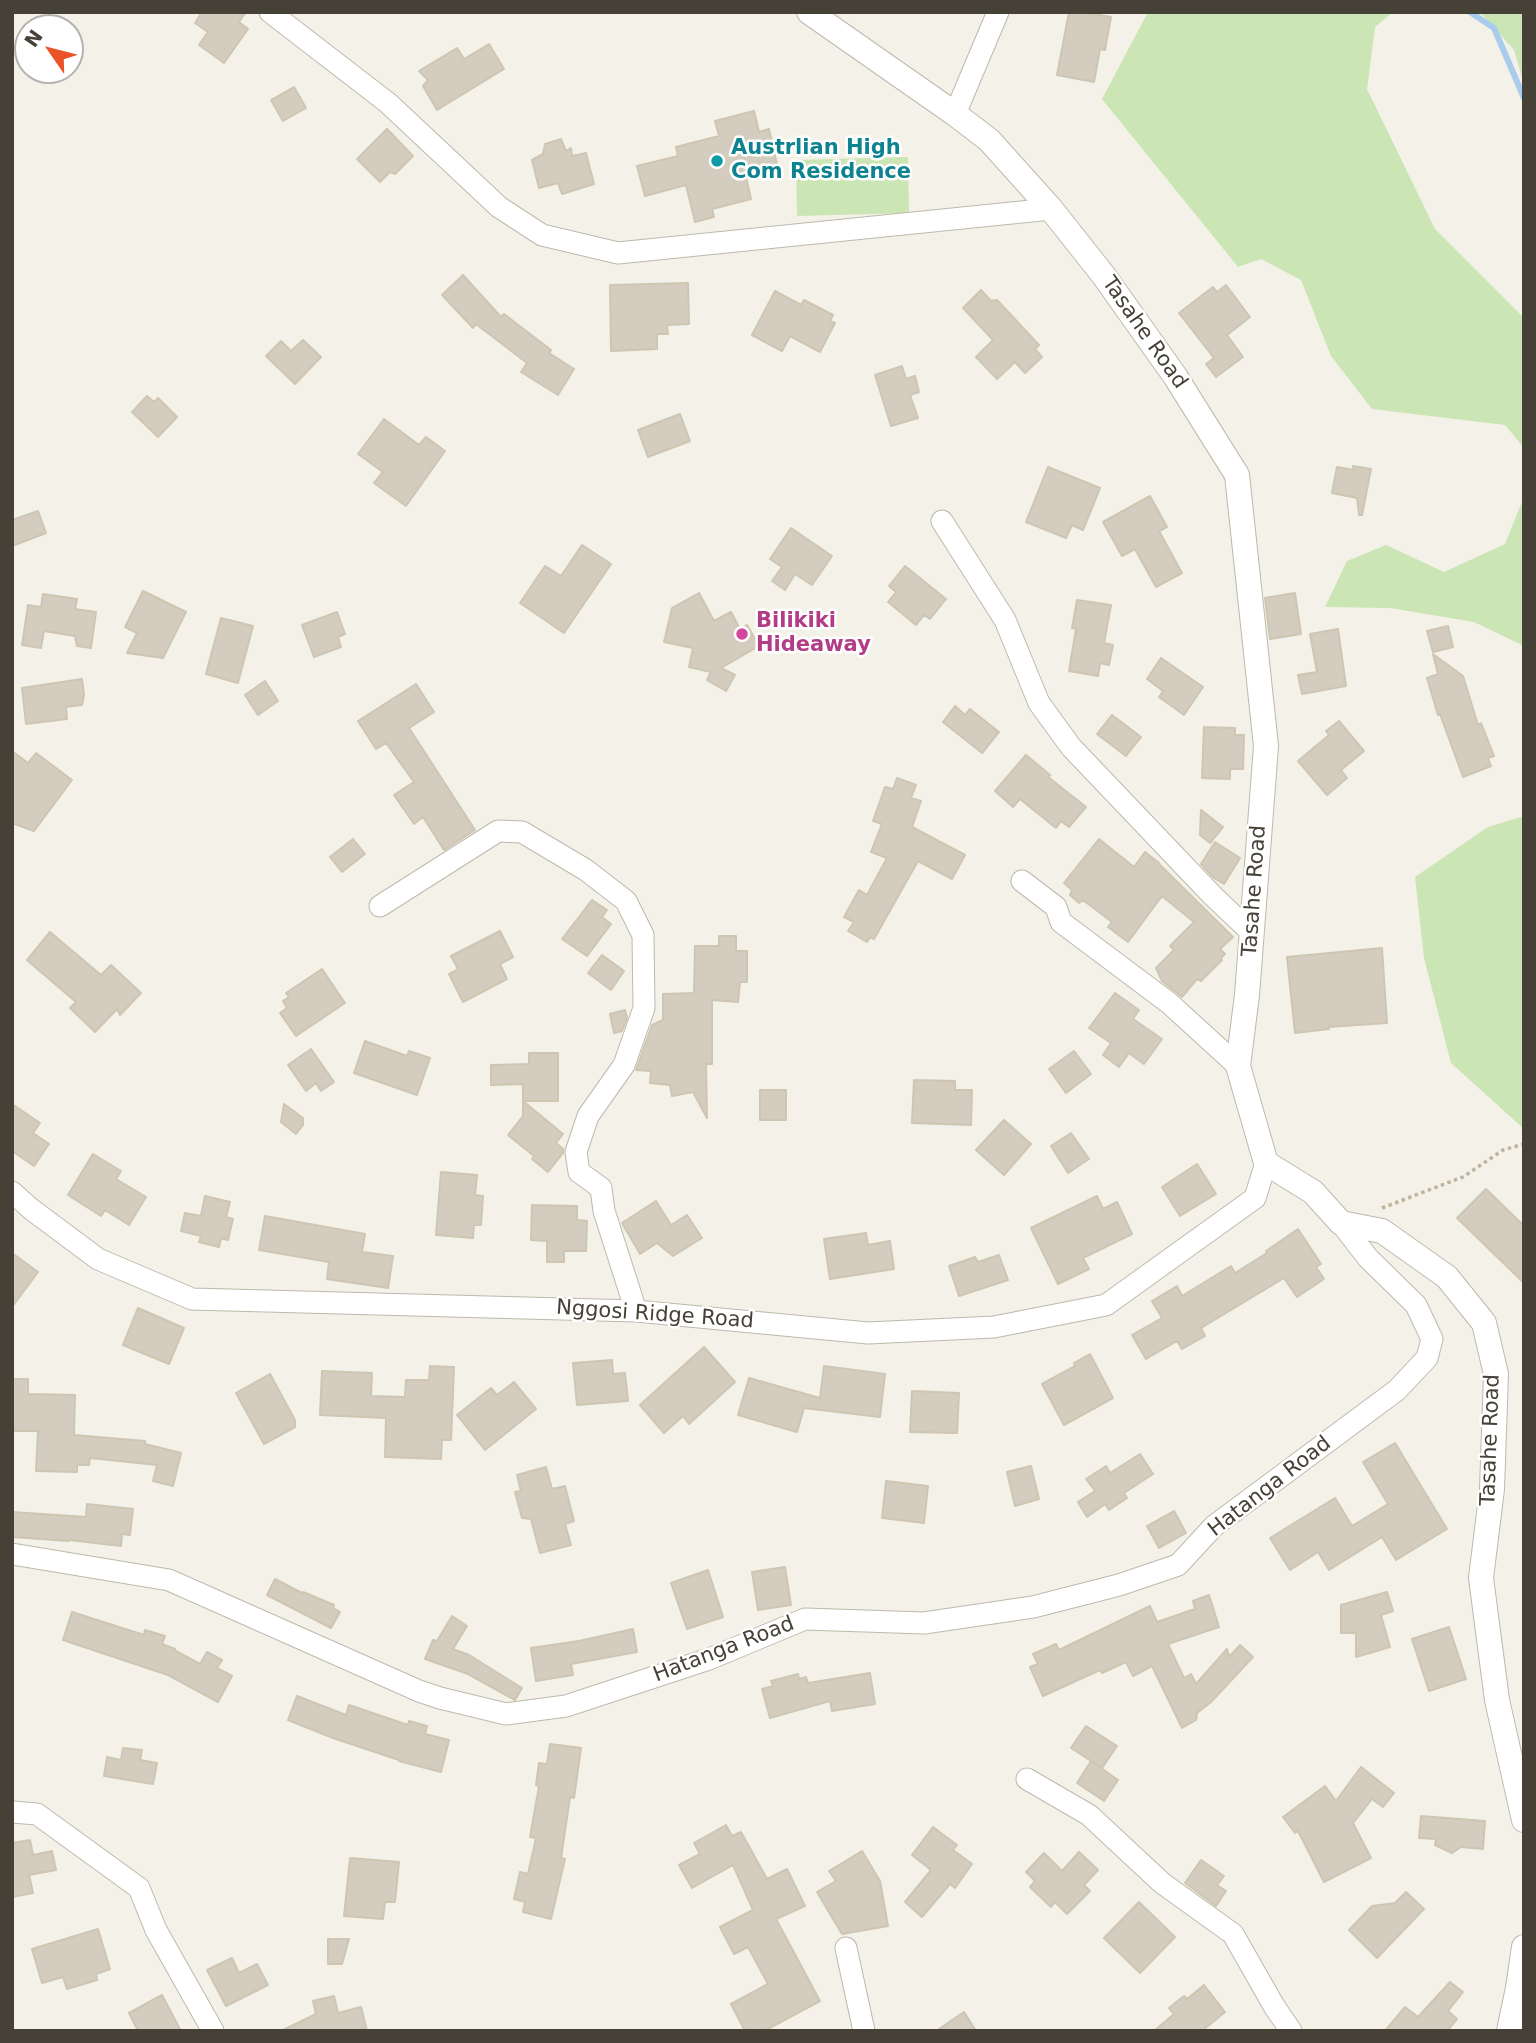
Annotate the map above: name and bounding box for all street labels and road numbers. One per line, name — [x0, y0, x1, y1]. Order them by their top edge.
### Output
street label: Tasahe Road — [1096, 272, 1192, 394]
street label: Tasahe Road — [1238, 824, 1272, 958]
street label: Nggosi Ridge Road — [555, 1296, 755, 1334]
street label: Tasahe Road — [1476, 1374, 1506, 1506]
street label: Hatanga Road — [1204, 1431, 1336, 1543]
street label: Hatanga Road — [650, 1612, 798, 1688]

